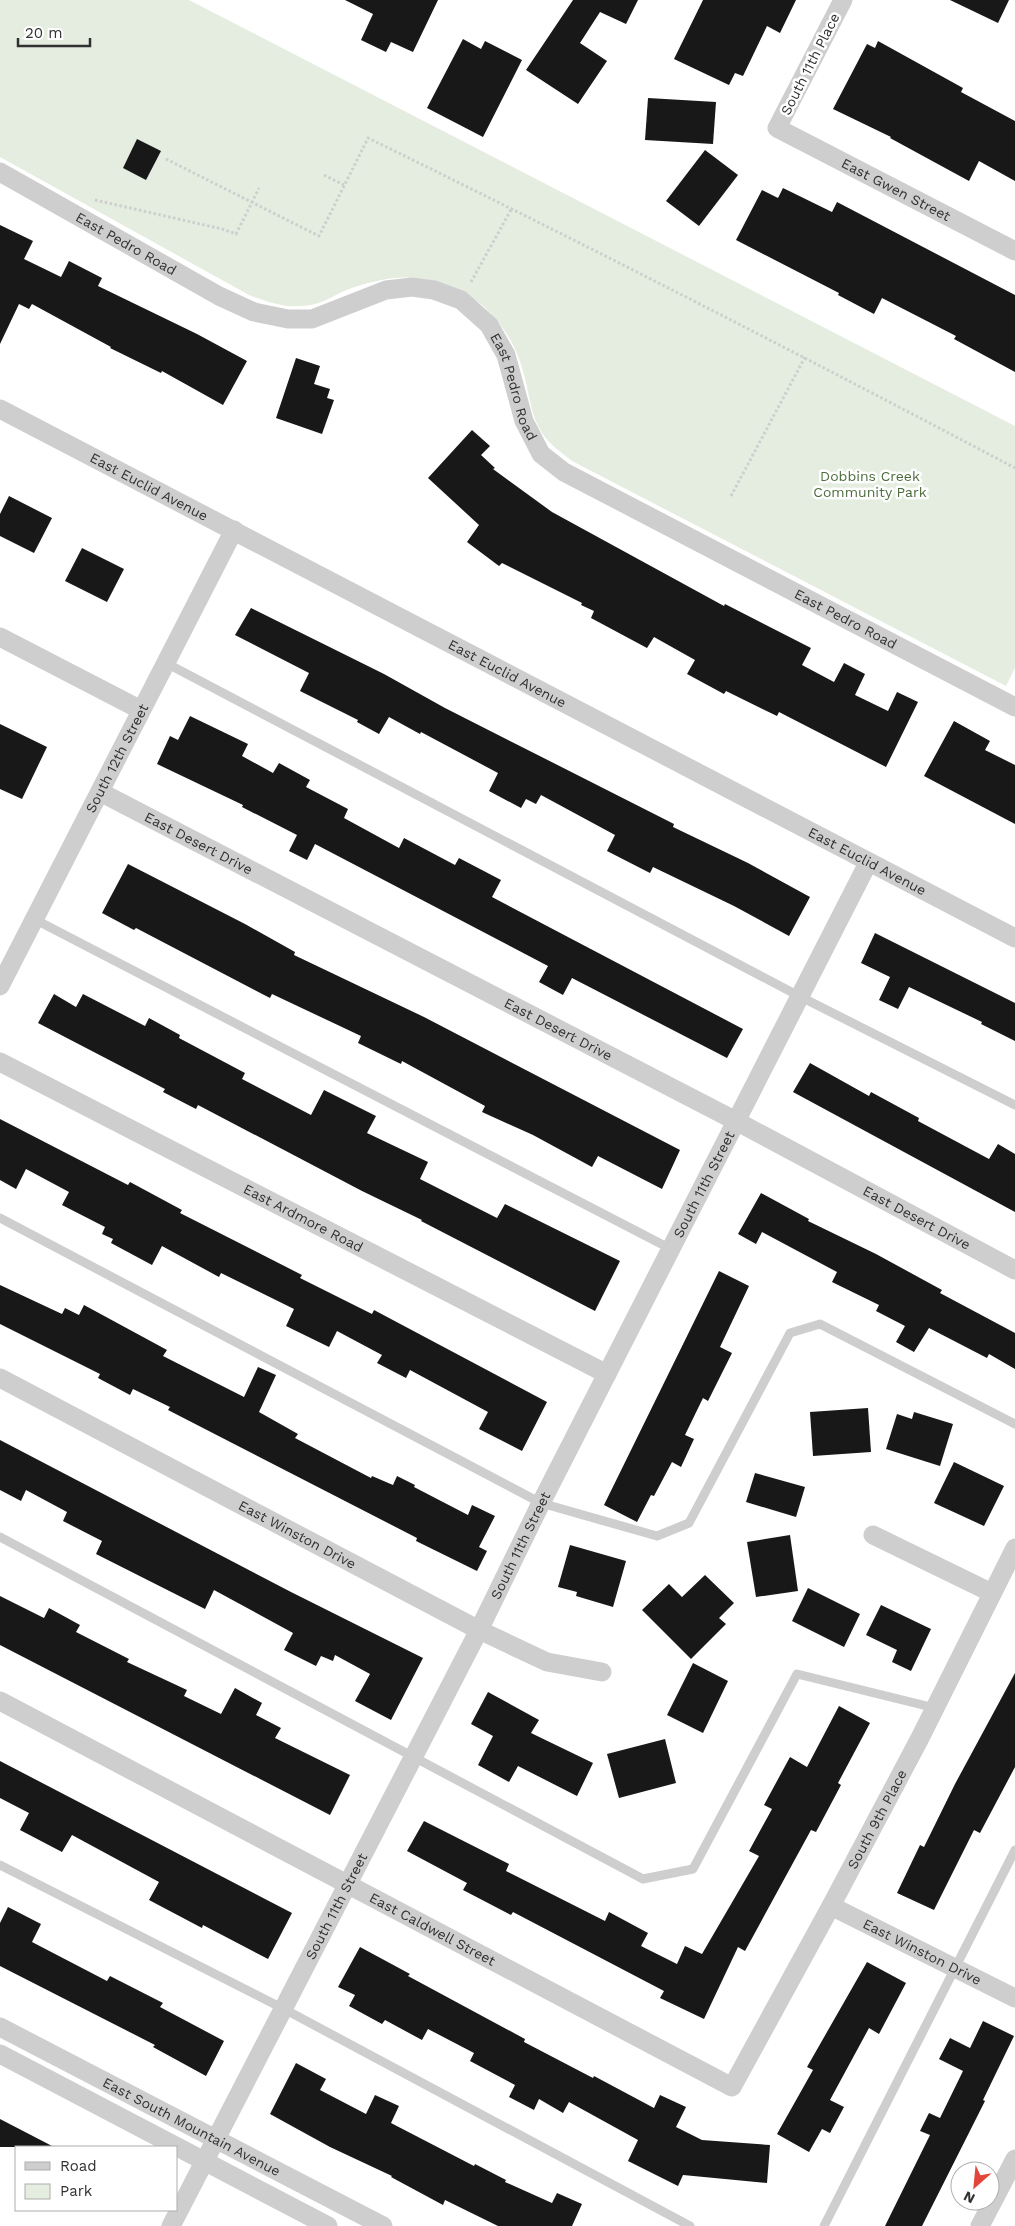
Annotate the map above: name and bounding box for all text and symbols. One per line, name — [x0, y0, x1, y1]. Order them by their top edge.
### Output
street label: South 11th Place — [777, 10, 843, 118]
scale bar — [18, 15, 90, 47]
text: 20 m — [25, 24, 63, 42]
street label: East Gwen Street — [839, 155, 953, 224]
street label: East Pedro Road — [73, 209, 179, 278]
street label: East Pedro Road — [487, 330, 541, 443]
street label: East Euclid Avenue — [87, 449, 211, 524]
park label: Dobbins Creek Community Park — [813, 468, 927, 500]
street label: East Pedro Road — [792, 586, 900, 652]
street label: East Euclid Avenue — [446, 636, 569, 711]
street label: South 12th Street — [82, 701, 151, 815]
street label: East Desert Drive — [142, 808, 255, 878]
street label: East Euclid Avenue — [806, 824, 929, 898]
street label: East Desert Drive — [502, 995, 615, 1064]
street label: South 11th Street — [670, 1128, 738, 1240]
street label: East Ardmore Road — [241, 1181, 366, 1255]
street label: East Desert Drive — [860, 1182, 973, 1253]
street label: South 11th Street — [487, 1489, 553, 1602]
street label: East Winston Drive — [236, 1497, 359, 1572]
street label: South 9th Place — [844, 1767, 910, 1872]
street label: South 11th Street — [302, 1850, 370, 1962]
street label: East Caldwell Street — [367, 1889, 498, 1969]
street label: East Winston Drive — [860, 1915, 984, 1988]
street label: East South Mountain Avenue — [100, 2074, 283, 2179]
legend — [15, 2146, 178, 2211]
text: Road — [60, 2157, 97, 2175]
north arrow — [950, 2161, 1000, 2211]
text: Park — [60, 2182, 93, 2200]
text: N — [961, 2188, 977, 2207]

